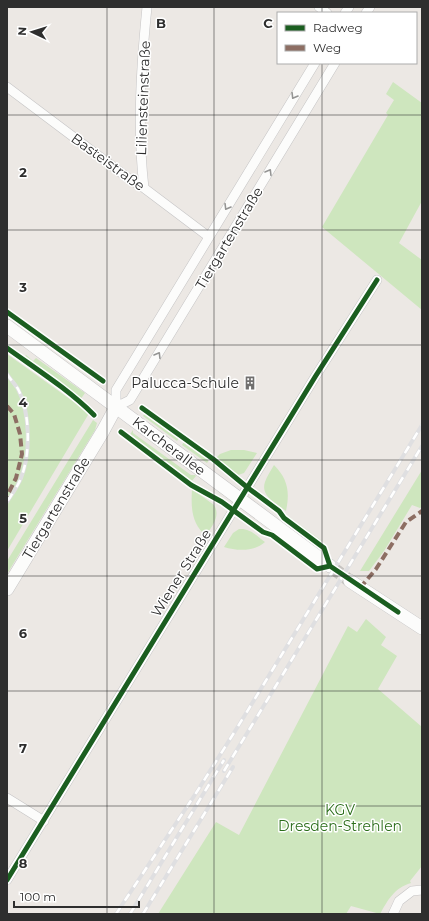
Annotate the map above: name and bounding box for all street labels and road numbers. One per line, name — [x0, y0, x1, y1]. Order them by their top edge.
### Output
street label: Liliensteinstraße — [132, 40, 154, 156]
street label: Basteistraße — [68, 129, 148, 195]
street label: Tiergartenstraße — [191, 184, 267, 292]
street label: Karcherallee — [129, 413, 209, 479]
street label: Tiergartenstraße — [18, 454, 94, 562]
street label: Wiener Straße — [147, 526, 215, 620]

